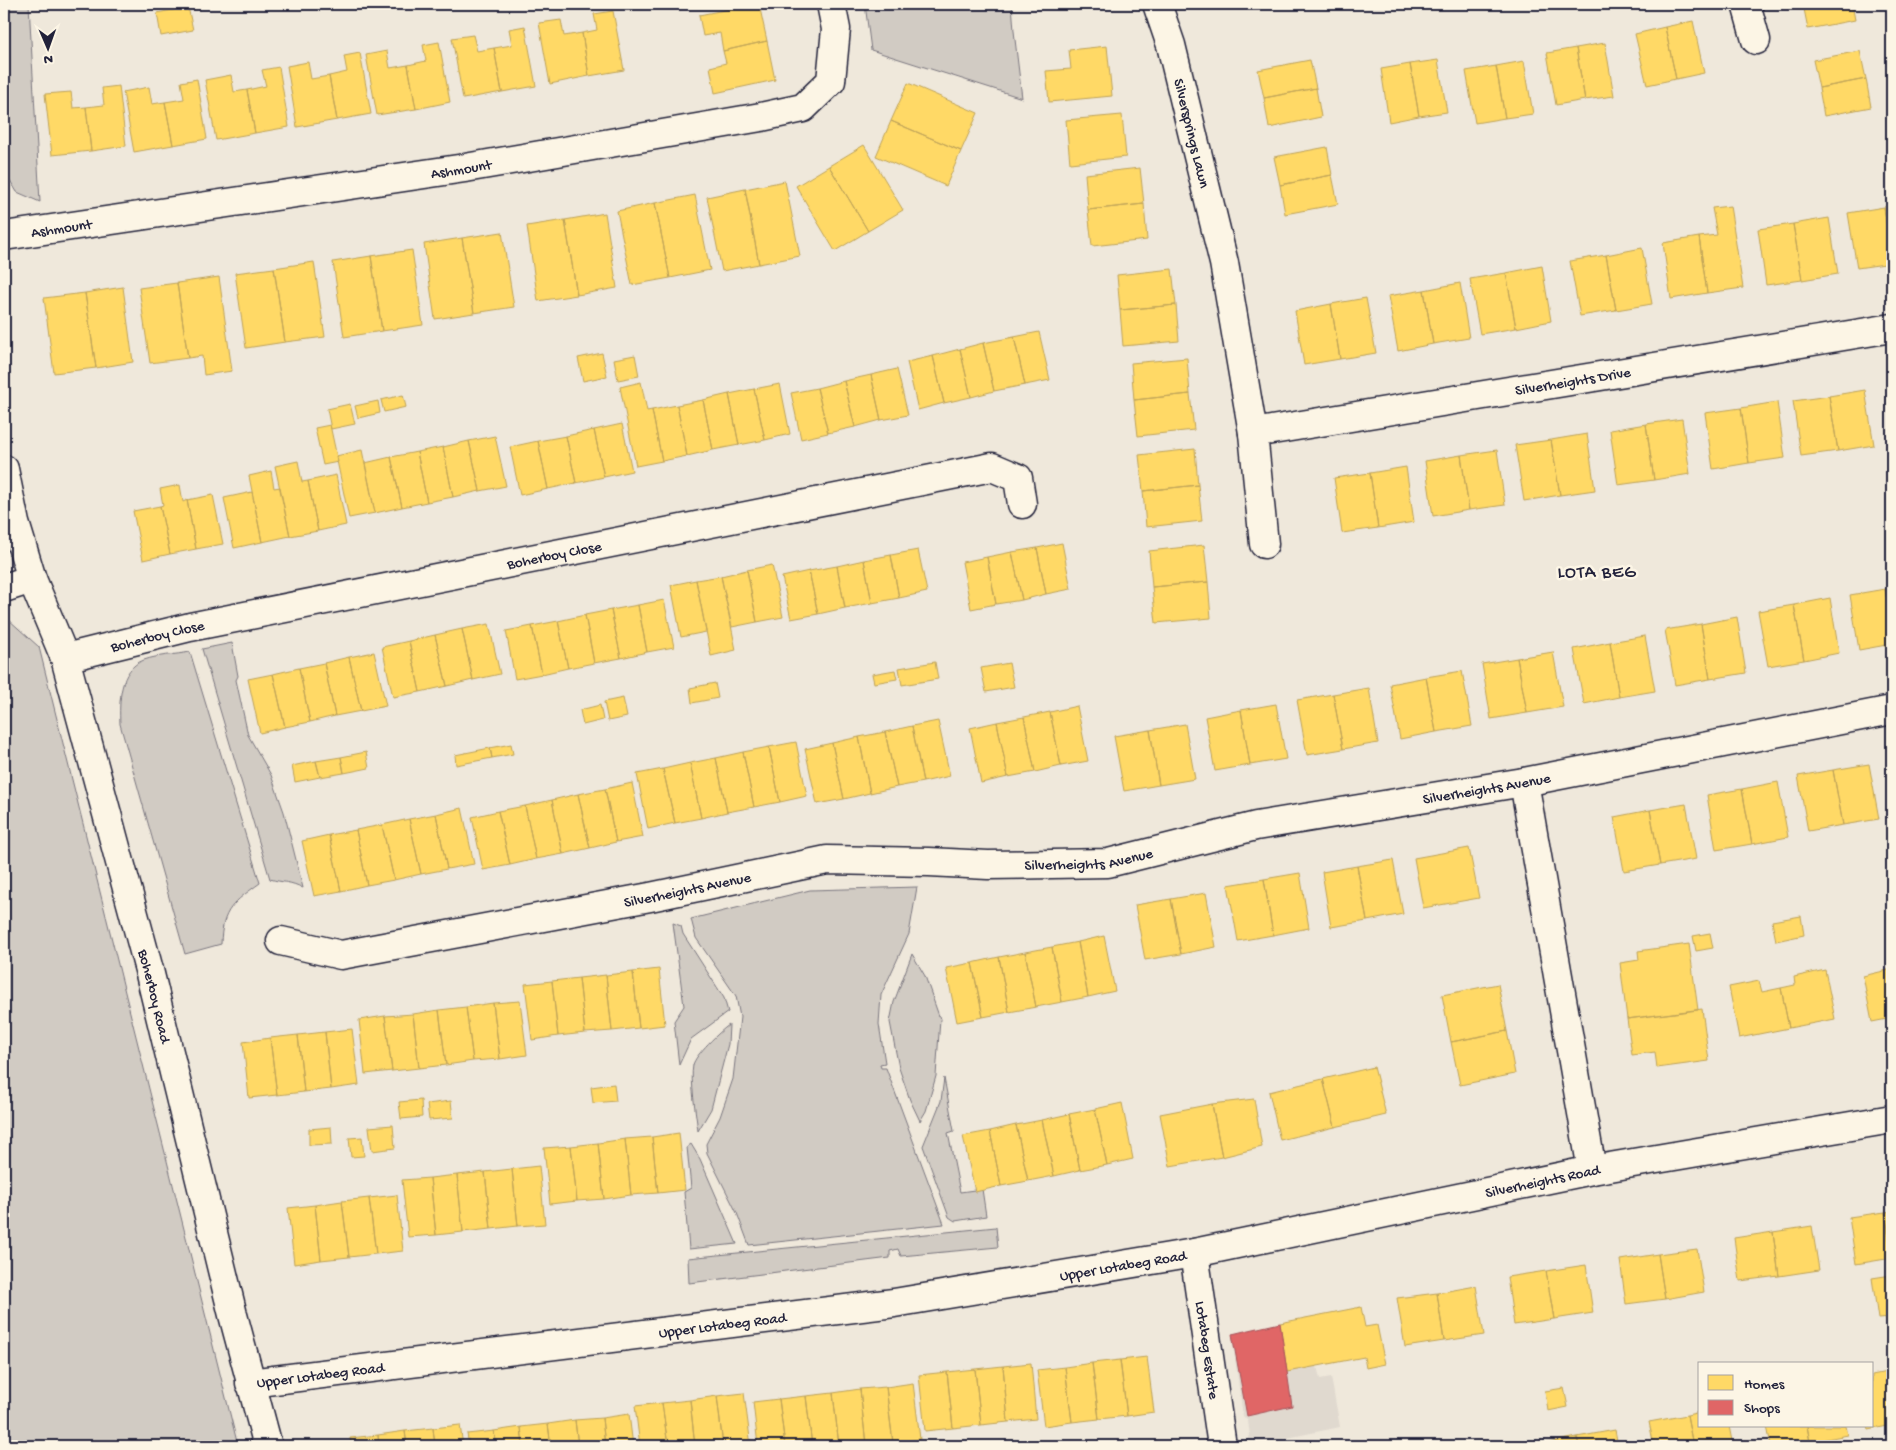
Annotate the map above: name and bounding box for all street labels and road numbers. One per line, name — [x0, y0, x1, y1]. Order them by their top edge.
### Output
street label: Silversprings Lawn — [1168, 77, 1212, 190]
street label: Ashmount — [430, 156, 495, 184]
street label: Ashmount — [30, 216, 95, 243]
street label: Silverheights Drive — [1514, 364, 1632, 401]
street label: Boherboy Close — [505, 538, 603, 575]
street label: Boherboy Close — [108, 617, 206, 658]
street label: Silverheights Avenue — [1421, 770, 1552, 810]
street label: Silverheights Avenue — [1024, 845, 1155, 875]
street label: Silverheights Avenue — [623, 869, 753, 913]
street label: Boherboy Road — [133, 947, 174, 1046]
street label: Silverheights Road — [1484, 1162, 1603, 1203]
street label: Upper Lotabeg Road — [1058, 1247, 1189, 1286]
street label: Lotabeg Estate — [1190, 1300, 1222, 1401]
street label: Upper Lotabeg Road — [658, 1309, 789, 1343]
street label: Upper Lotabeg Road — [256, 1359, 387, 1393]

